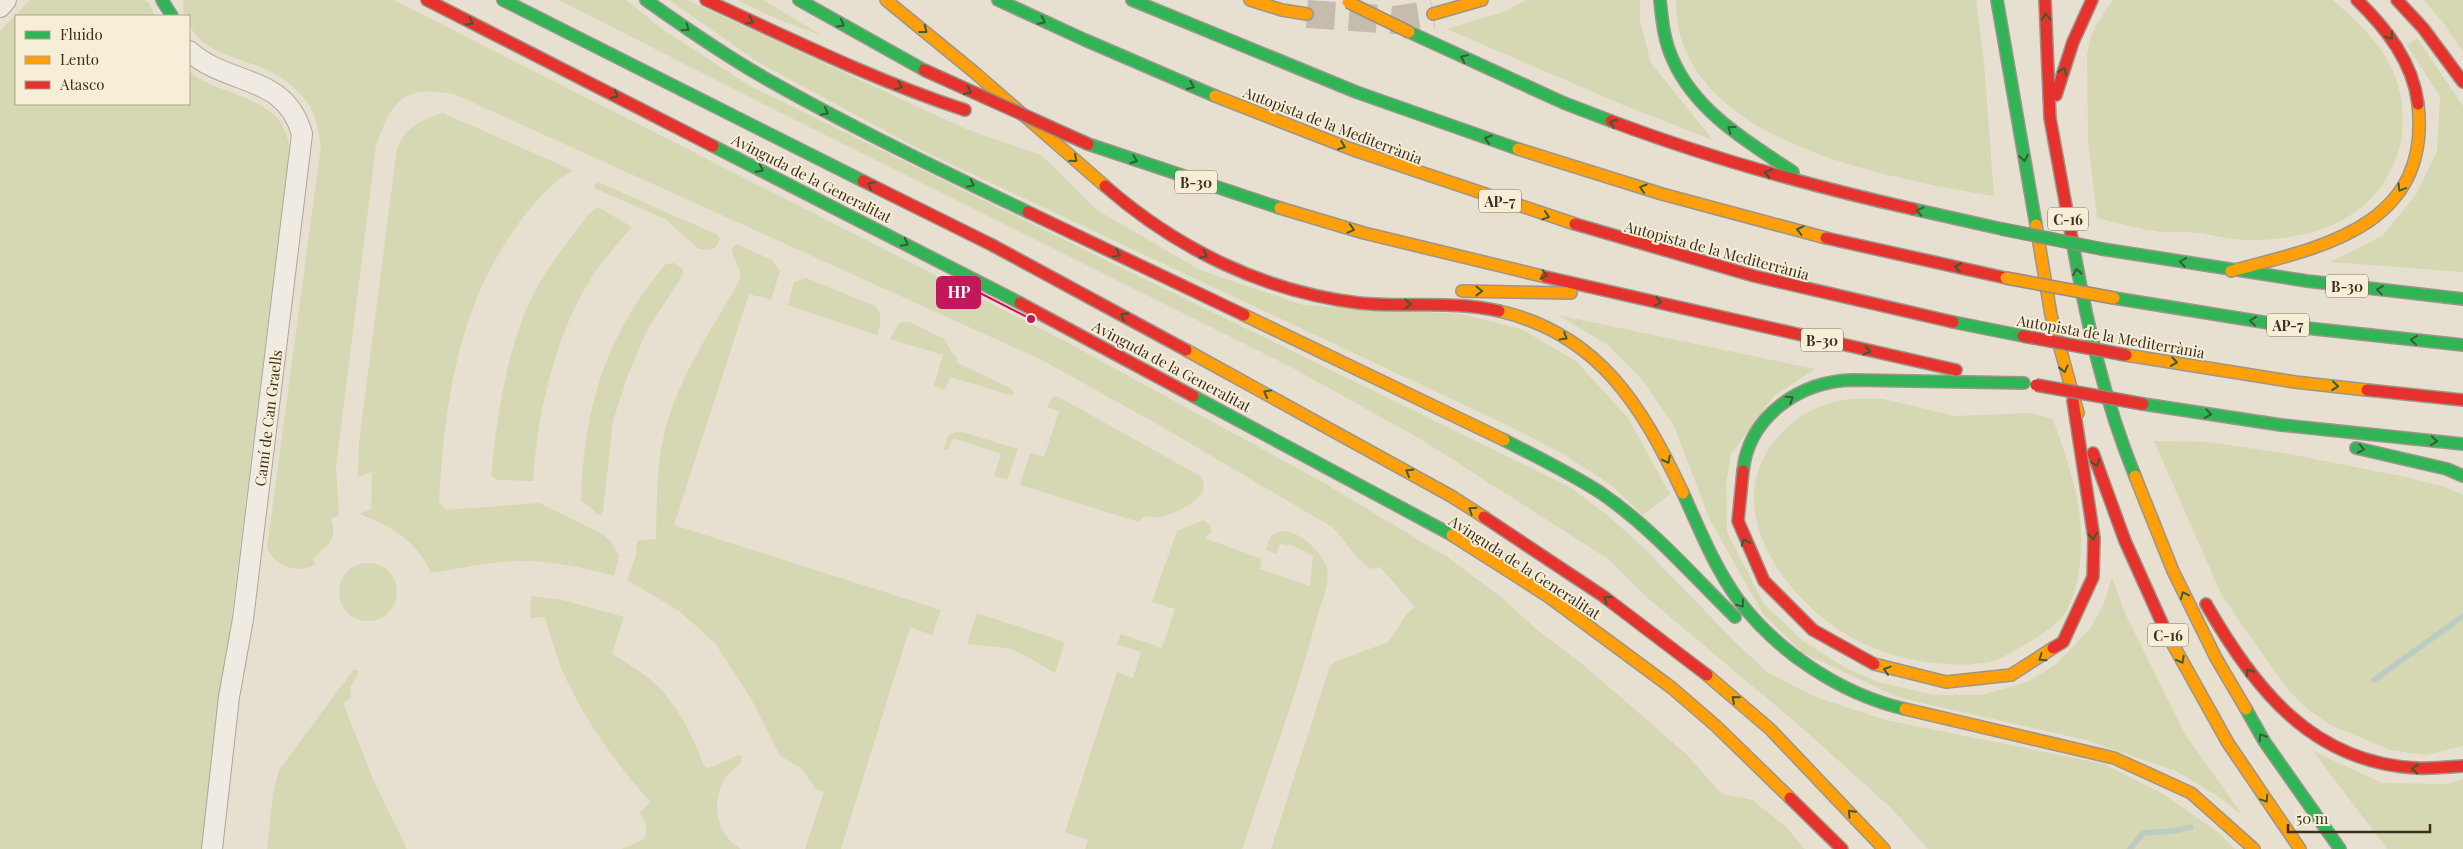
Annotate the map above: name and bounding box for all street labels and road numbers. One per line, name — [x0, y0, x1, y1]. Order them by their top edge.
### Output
street label: Autopista de la Mediterrània — [1240, 81, 1426, 169]
street label: Avinguda de la Generalitat — [728, 128, 896, 227]
road number: B-30 — [1175, 170, 1217, 193]
road number: AP-7 — [1479, 190, 1521, 212]
road number: C-16 — [2048, 208, 2088, 230]
street label: Autopista de la Mediterrània — [1622, 215, 1812, 284]
road number: B-30 — [2326, 274, 2368, 298]
street label: Autopista de la Mediterrània — [2015, 309, 2207, 362]
road number: AP-7 — [2267, 314, 2309, 336]
street label: Avinguda de la Generalitat — [1088, 315, 1255, 417]
road number: B-30 — [1801, 328, 1843, 352]
street label: Camí de Can Graells — [250, 349, 286, 487]
street label: Avinguda de la Generalitat — [1445, 510, 1605, 624]
road number: C-16 — [2148, 624, 2188, 646]

